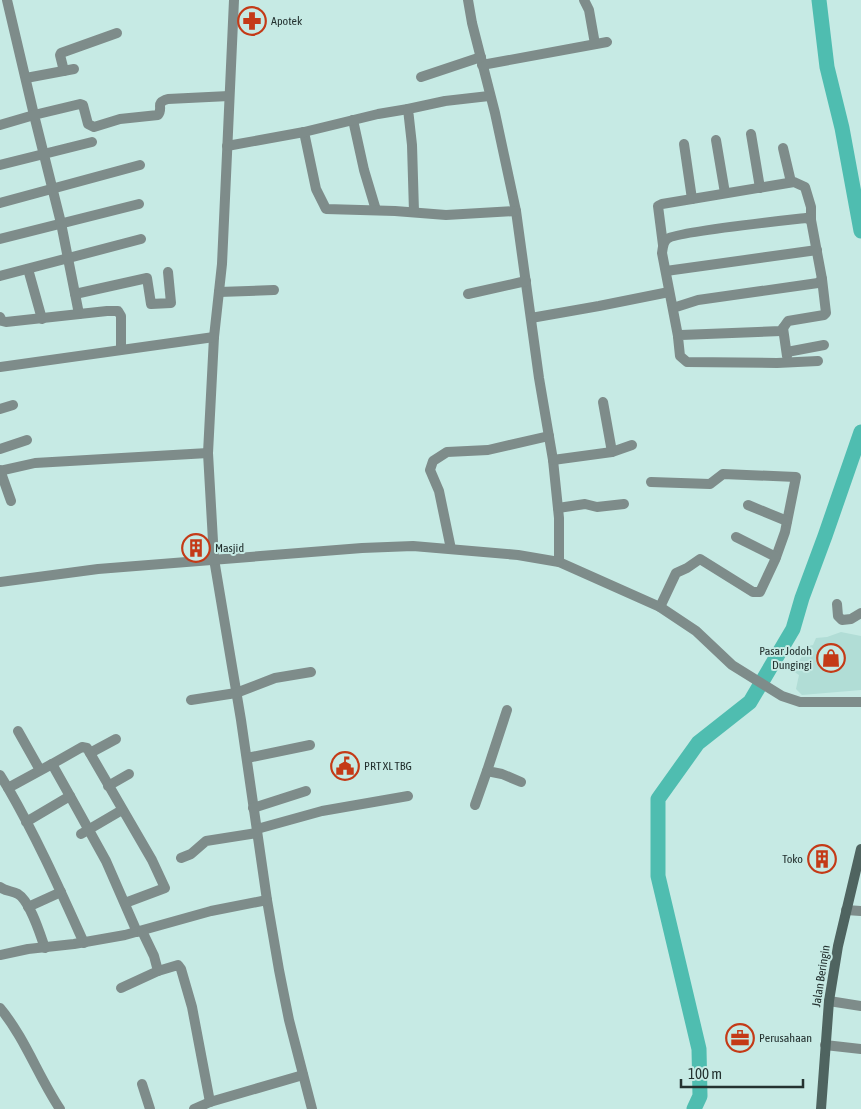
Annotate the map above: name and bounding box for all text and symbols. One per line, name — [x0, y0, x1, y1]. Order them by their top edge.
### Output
pharmacy icon: Apotek — [237, 6, 267, 36]
place label: Apotek — [271, 14, 303, 28]
building icon: Masjid — [181, 533, 211, 563]
place label: Masjid — [215, 541, 244, 555]
shop icon: Pasar Jodoh Dungingi — [816, 643, 846, 673]
place label: Pasar Jodoh Dungingi — [759, 644, 812, 672]
public building icon: PRT XL TBG — [330, 751, 360, 781]
place label: PRT XL TBG — [364, 759, 412, 773]
building icon: Toko — [807, 844, 837, 874]
place label: Toko — [782, 852, 803, 866]
street label: Jalan Beringin — [809, 944, 833, 1008]
office icon: Perusahaan — [725, 1023, 755, 1053]
place label: Perusahaan — [759, 1031, 812, 1045]
scale bar — [681, 1056, 804, 1088]
text: 100 m — [688, 1065, 722, 1082]

